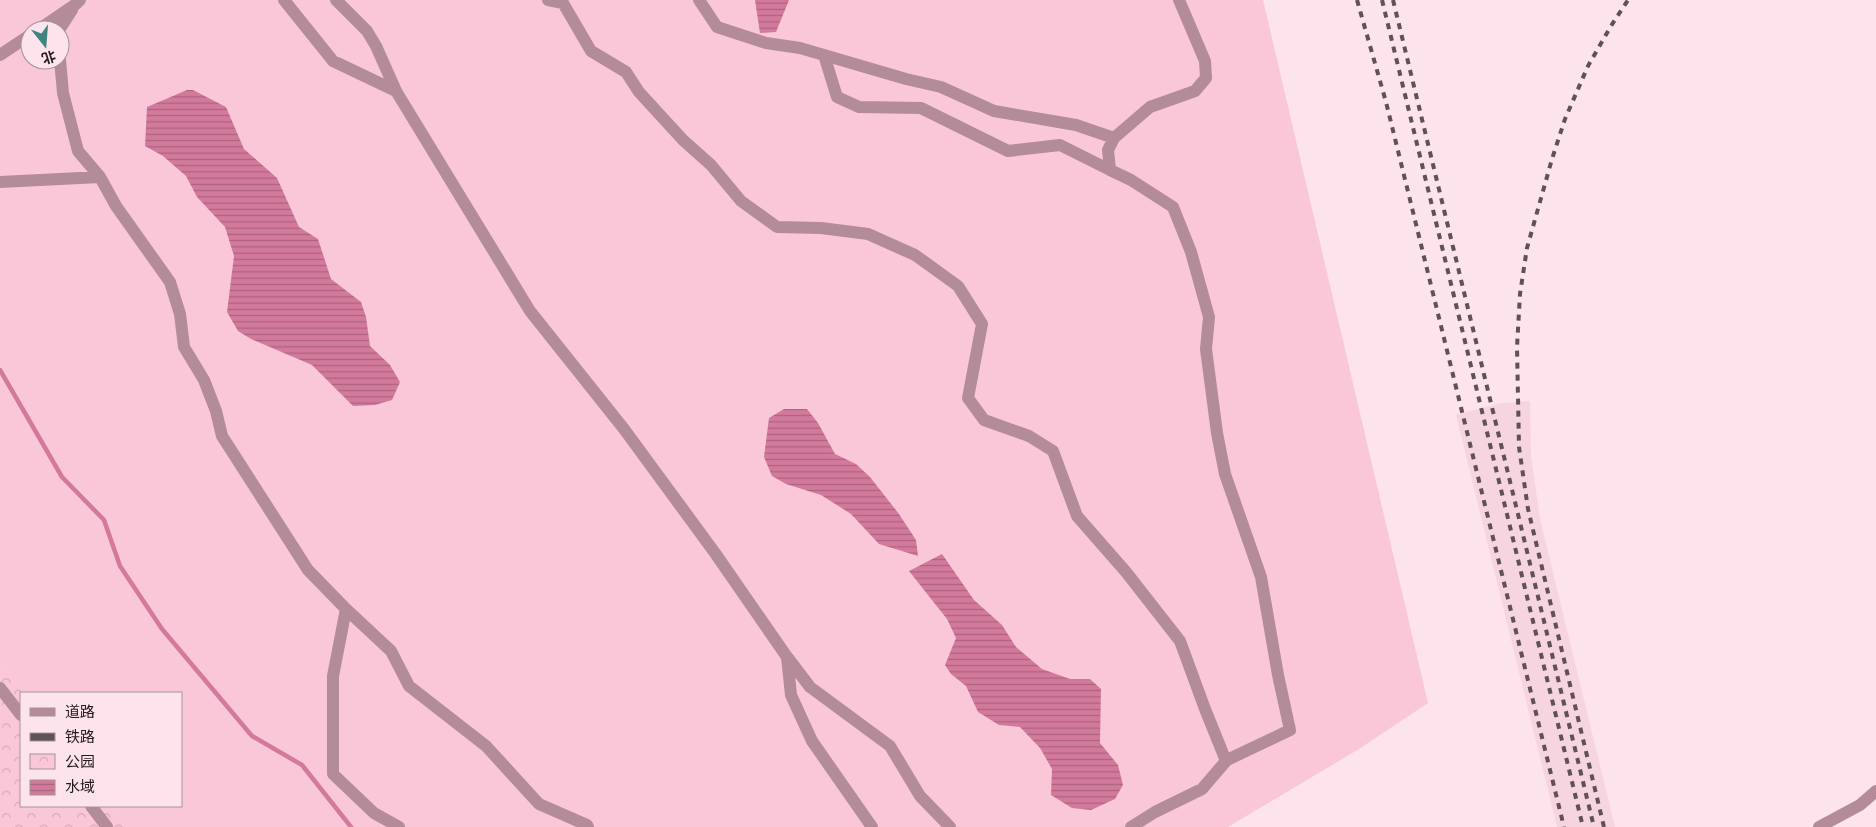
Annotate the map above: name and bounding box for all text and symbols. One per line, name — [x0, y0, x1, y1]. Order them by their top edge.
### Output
north arrow — [20, 20, 70, 70]
text: 北 — [40, 48, 58, 68]
legend — [20, 692, 182, 807]
text: 道路 — [65, 702, 95, 720]
text: 铁路 — [65, 727, 95, 745]
text: 公园 — [65, 752, 95, 770]
text: 水域 — [65, 777, 95, 795]

